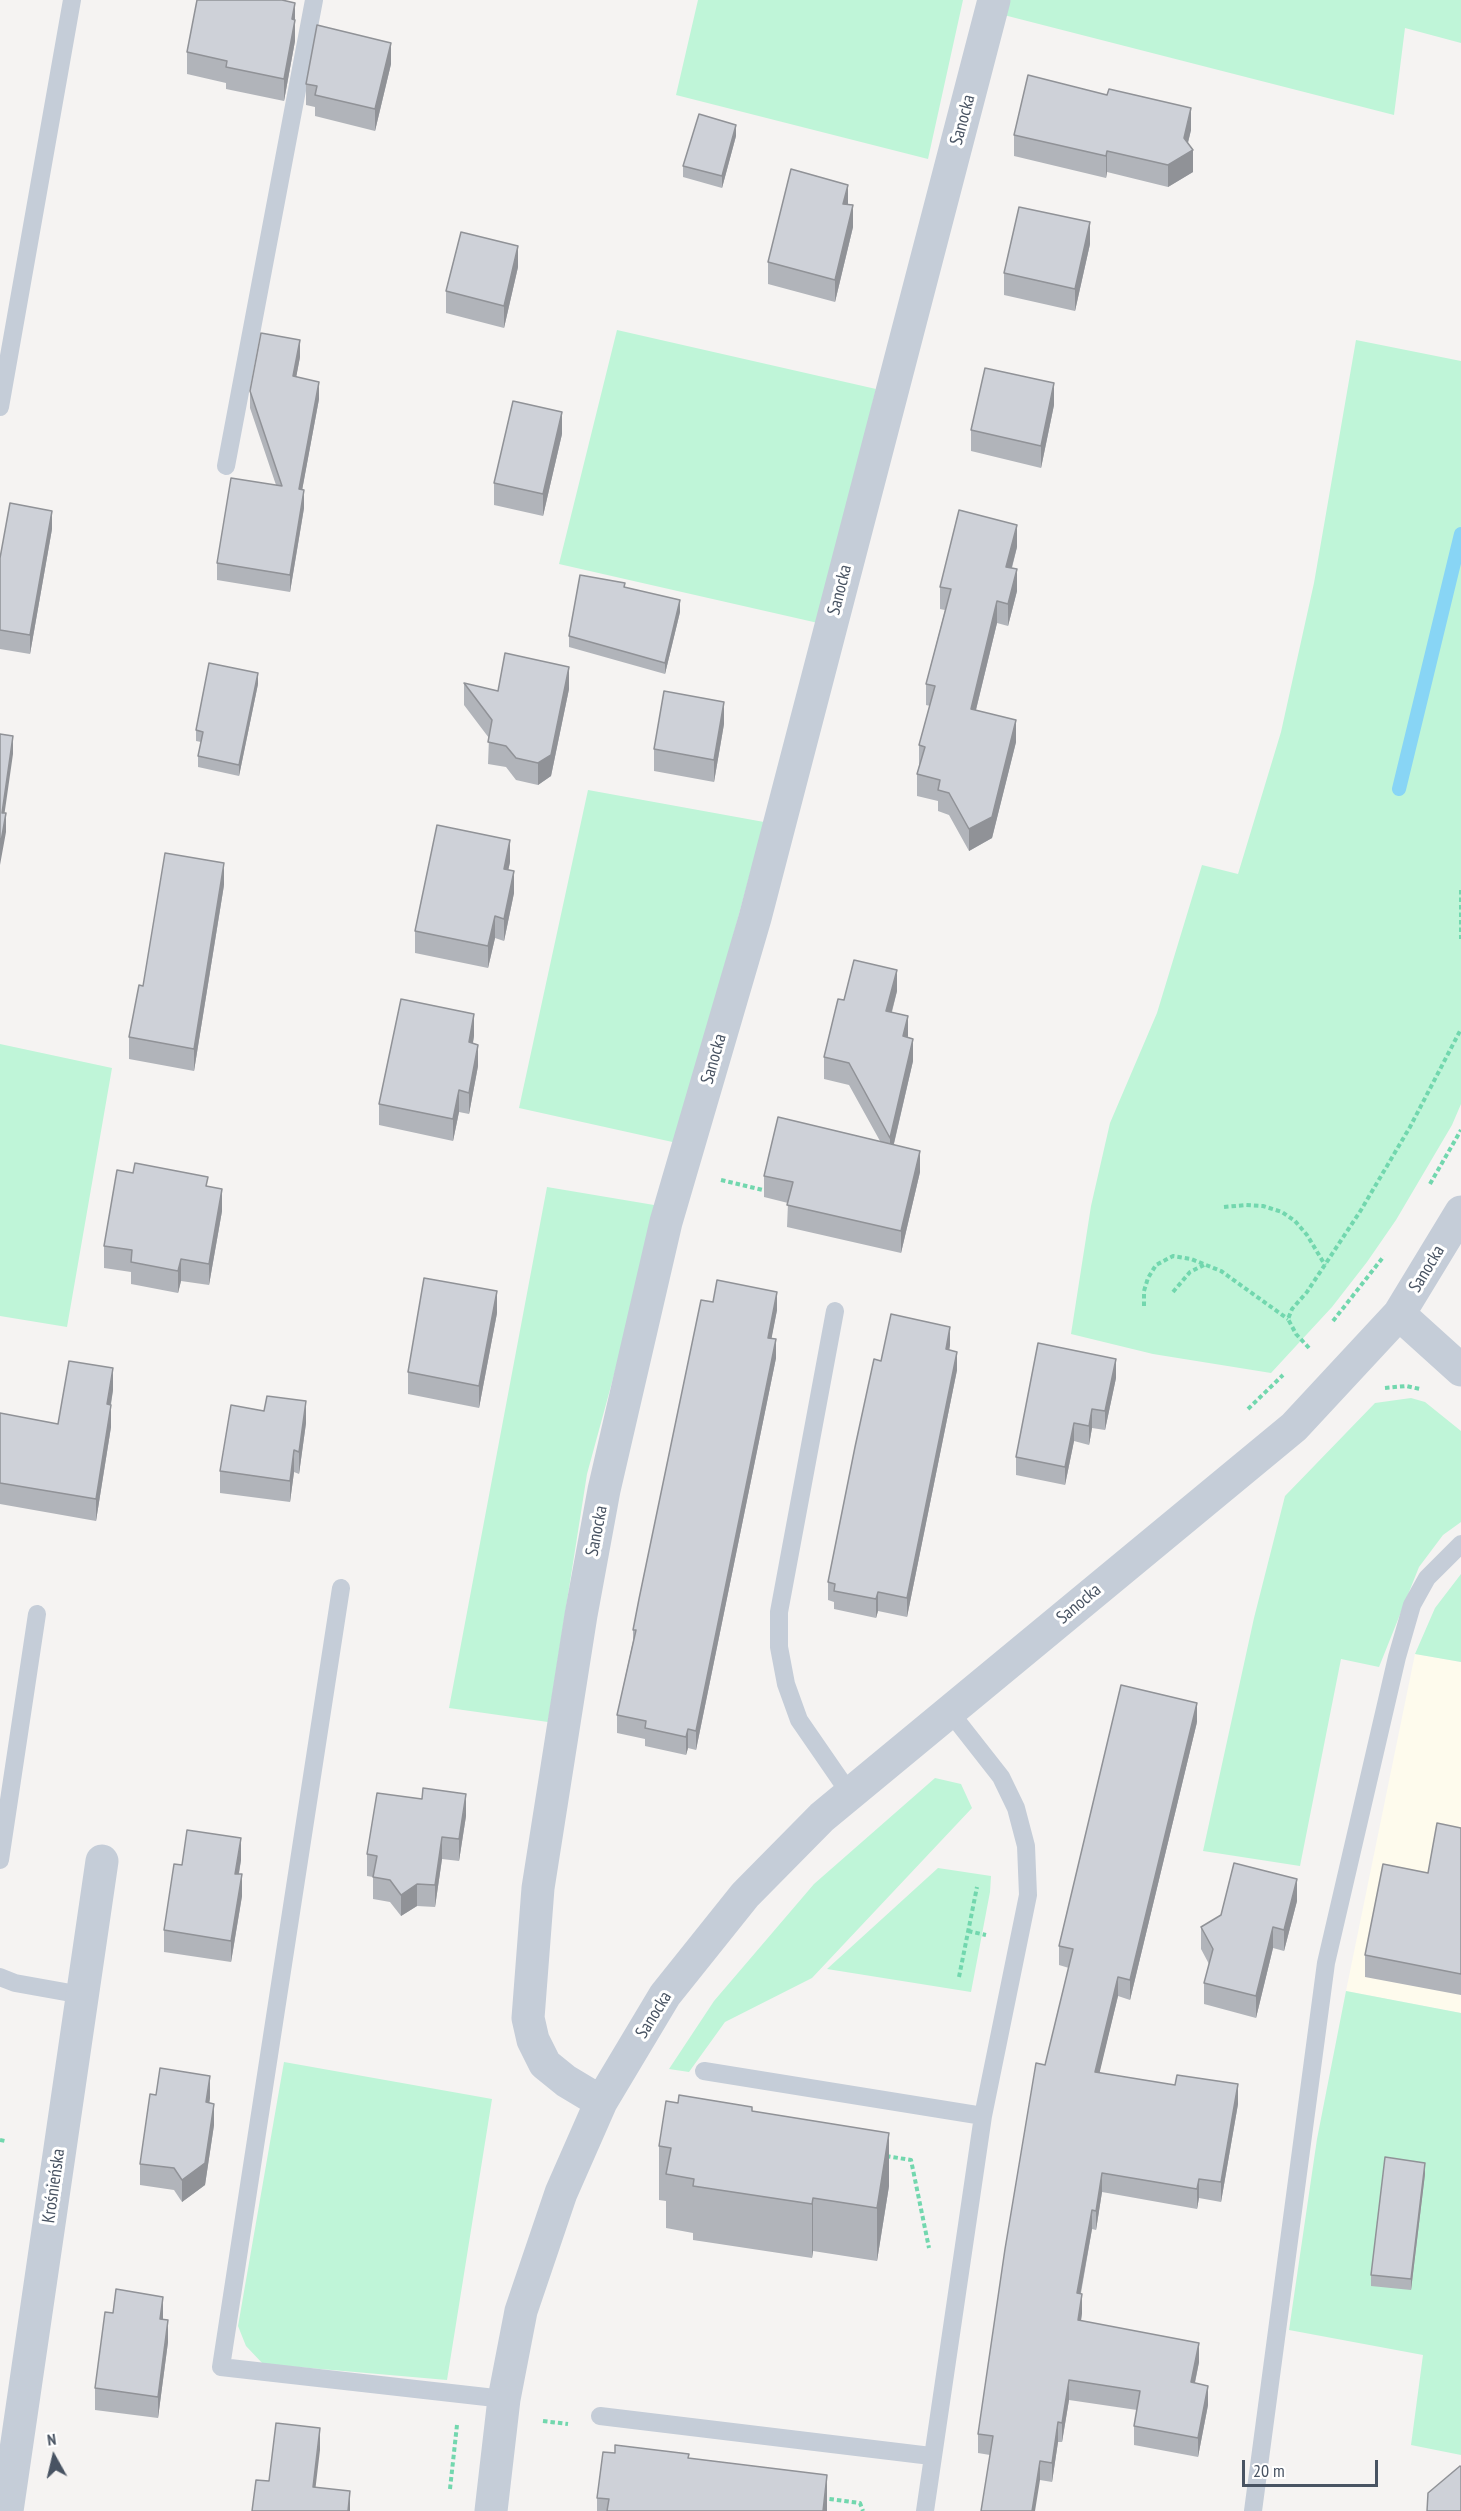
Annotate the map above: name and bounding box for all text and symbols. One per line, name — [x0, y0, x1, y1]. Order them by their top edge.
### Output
street label: Sanocka — [946, 92, 980, 148]
street label: Sanocka — [823, 563, 857, 617]
street label: Sanocka — [697, 1031, 731, 1087]
street label: Sanocka — [1405, 1242, 1449, 1296]
street label: Sanocka — [582, 1504, 612, 1558]
street label: Sanocka — [1052, 1579, 1106, 1629]
street label: Sanocka — [631, 1988, 677, 2042]
street label: Krośnieńska — [38, 2148, 70, 2224]
north arrow — [24, 2427, 84, 2487]
text: N — [46, 2429, 57, 2450]
scale bar — [1245, 2448, 1382, 2486]
text: 20 m — [1253, 2459, 1285, 2482]

